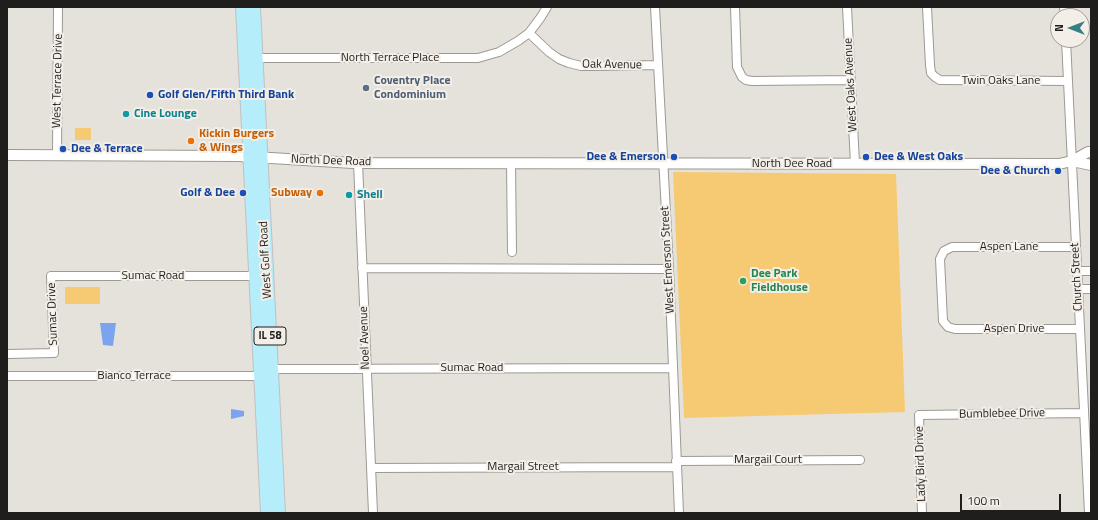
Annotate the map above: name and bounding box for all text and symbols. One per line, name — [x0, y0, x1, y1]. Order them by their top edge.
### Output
north arrow — [1050, 8, 1090, 48]
text: N — [1051, 24, 1067, 32]
street label: West Terrace Drive — [50, 34, 66, 128]
street label: West Oaks Avenue — [841, 38, 861, 132]
street label: North Terrace Place — [341, 51, 439, 65]
street label: Oak Avenue — [582, 57, 642, 73]
place label: Coventry Place Condominium — [374, 74, 451, 102]
street label: Twin Oaks Lane — [962, 74, 1040, 88]
marker: Coventry Place Condominium — [361, 83, 371, 93]
place label: Golf Glen/Fifth Third Bank — [158, 88, 294, 102]
marker: Golf Glen/Fifth Third Bank — [145, 90, 155, 100]
place label: Cine Lounge — [134, 107, 197, 121]
marker: Cine Lounge — [121, 109, 131, 119]
place label: Kickin Burgers & Wings — [199, 127, 274, 155]
marker: Kickin Burgers & Wings — [186, 136, 196, 146]
place label: Dee & Terrace — [71, 142, 143, 156]
marker: Dee & Terrace — [58, 144, 68, 154]
place label: Dee & Emerson — [586, 150, 666, 164]
place label: Dee & West Oaks — [874, 150, 963, 164]
street label: North Dee Road — [291, 152, 371, 170]
marker: Dee & Emerson — [669, 152, 679, 162]
marker: Dee & West Oaks — [861, 152, 871, 162]
street label: North Dee Road — [752, 157, 832, 171]
place label: Dee & Church — [980, 164, 1050, 178]
marker: Dee & Church — [1053, 166, 1063, 176]
place label: Golf & Dee — [180, 186, 235, 200]
place label: Subway — [271, 186, 312, 200]
marker: Golf & Dee — [238, 188, 248, 198]
marker: Subway — [315, 188, 325, 198]
place label: Shell — [357, 188, 383, 202]
marker: Shell — [344, 190, 354, 200]
street label: West Emerson Street — [658, 206, 678, 314]
street label: West Golf Road — [257, 221, 275, 299]
street label: Aspen Lane — [980, 240, 1038, 254]
street label: Church Street — [1068, 242, 1086, 312]
place label: Dee Park Fieldhouse — [751, 267, 808, 295]
street label: Sumac Road — [122, 269, 184, 283]
marker: Dee Park Fieldhouse — [738, 276, 748, 286]
street label: Sumac Drive — [45, 282, 61, 346]
street label: Noel Avenue — [357, 306, 373, 370]
street label: Aspen Drive — [984, 322, 1044, 336]
road number: IL 58 — [254, 327, 286, 345]
street label: Sumac Road — [441, 361, 503, 375]
street label: Bianco Terrace — [97, 369, 171, 383]
street label: Bumblebee Drive — [959, 406, 1045, 422]
street label: Lady Bird Drive — [912, 426, 930, 502]
street label: Margail Court — [734, 453, 802, 467]
street label: Margail Street — [487, 460, 559, 474]
scale bar — [962, 486, 1063, 512]
text: 100 m — [967, 491, 1000, 510]

